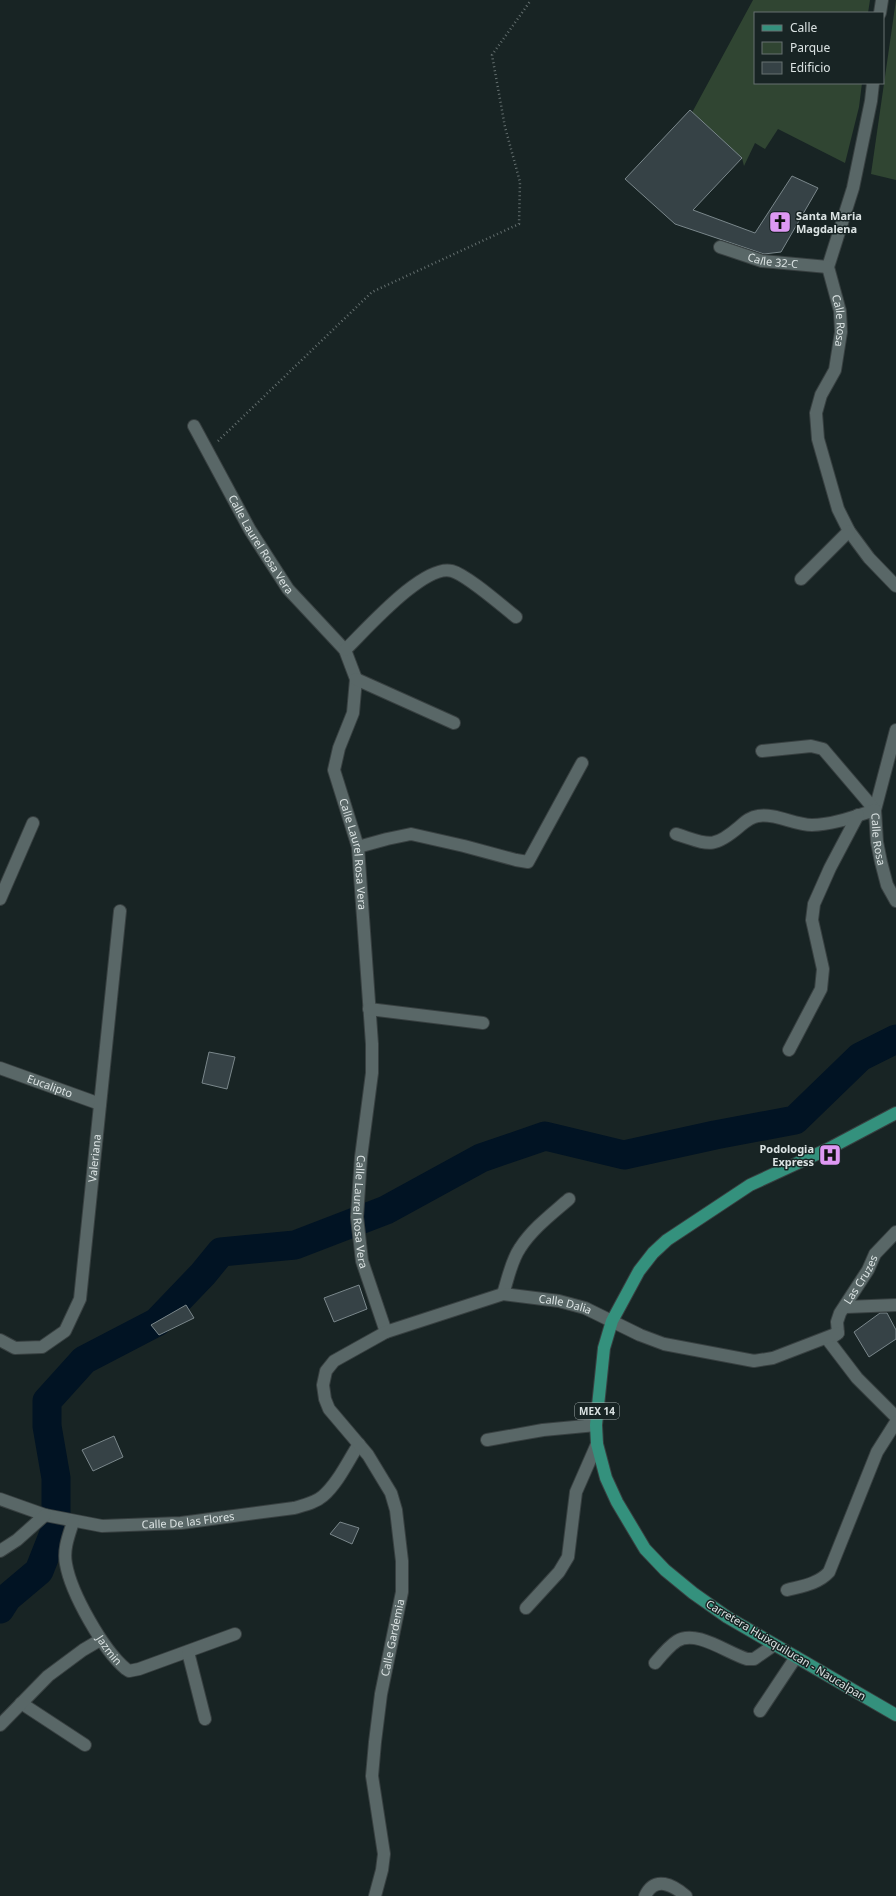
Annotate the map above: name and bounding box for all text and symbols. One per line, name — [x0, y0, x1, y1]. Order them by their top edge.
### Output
legend — [754, 12, 884, 84]
text: Calle — [790, 19, 818, 36]
text: Parque — [790, 39, 831, 56]
text: Edificio — [790, 59, 831, 76]
place label: Santa Maria Magdalena — [796, 208, 862, 236]
church icon: Santa Maria Magdalena — [767, 209, 793, 235]
street label: Calle 32-C — [746, 249, 799, 271]
street label: Calle Rosa — [829, 293, 849, 348]
street label: Calle Laurel Rosa Vera — [225, 492, 297, 597]
street label: Calle Laurel Rosa Vera — [336, 796, 370, 910]
street label: Calle Rosa — [868, 812, 890, 867]
street label: Eucalipto — [25, 1070, 75, 1101]
street label: Valeriana — [84, 1133, 104, 1183]
place label: Podologia Express — [759, 1141, 814, 1169]
hospital icon: Podologia Express — [817, 1142, 843, 1168]
street label: Calle Laurel Rosa Vera — [350, 1155, 372, 1270]
street label: Las Cruzes — [840, 1252, 881, 1307]
street label: Calle Dalia — [538, 1291, 594, 1317]
road number: MEX 14 — [575, 1403, 619, 1419]
street label: Calle De las Flores — [141, 1508, 235, 1531]
street label: Carretera Huixquilucan - Naucalpan — [704, 1596, 869, 1703]
street label: Calle Gardemia — [377, 1597, 407, 1678]
street label: Jazmin — [93, 1631, 126, 1668]

